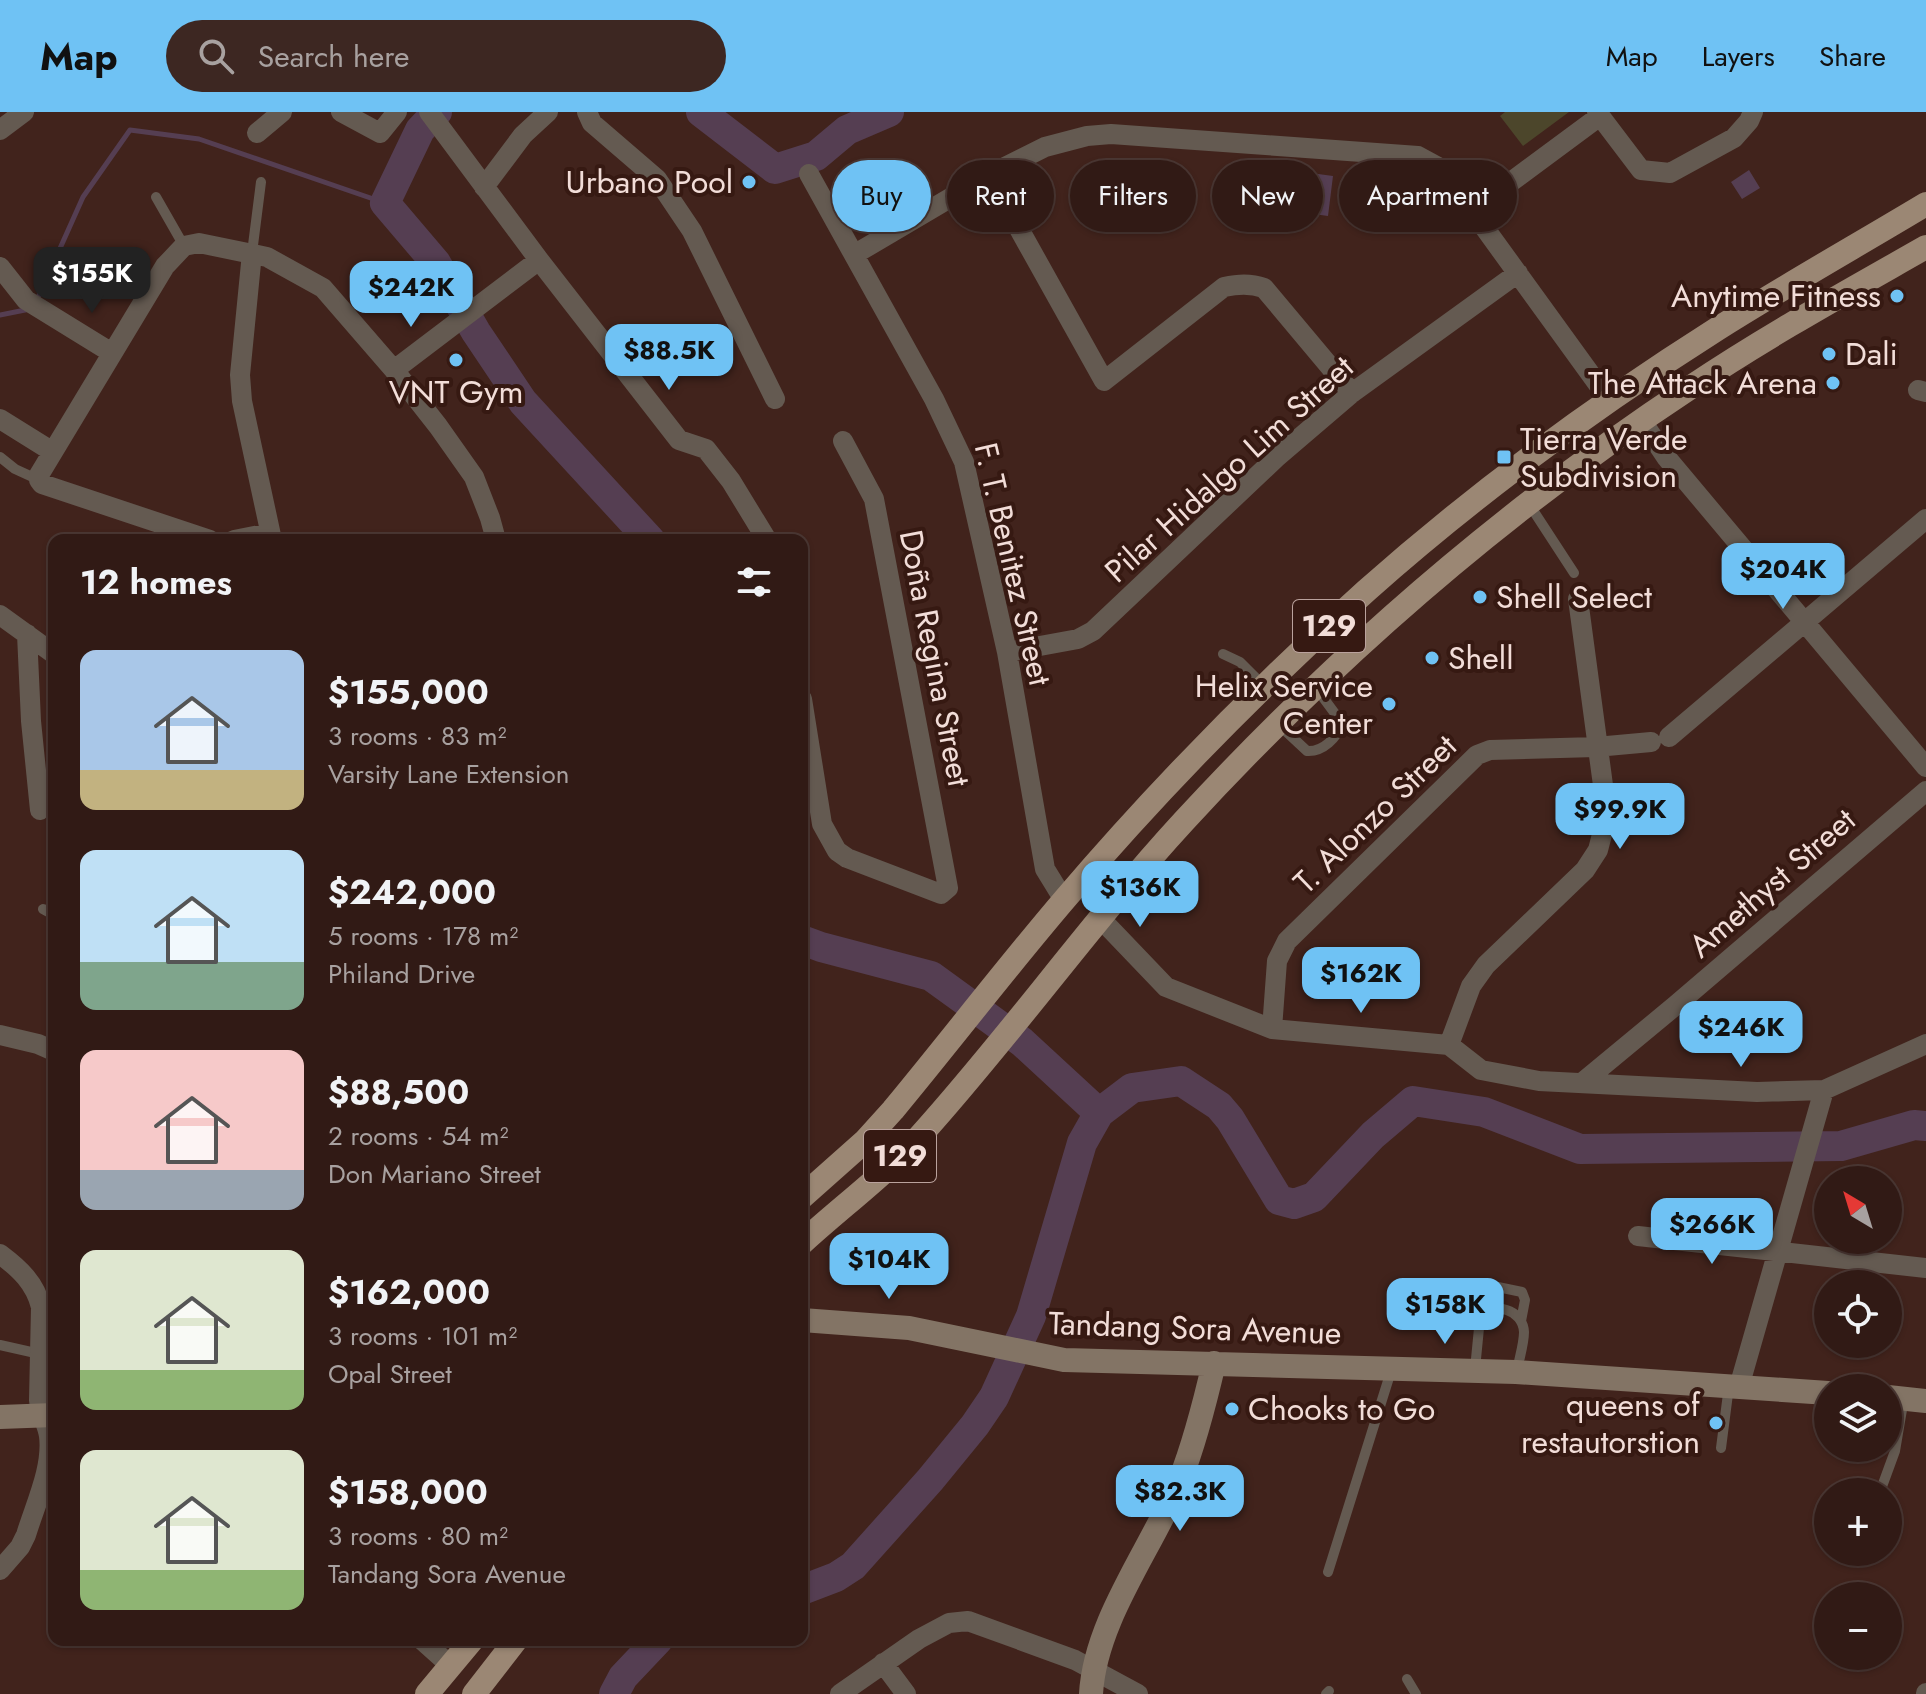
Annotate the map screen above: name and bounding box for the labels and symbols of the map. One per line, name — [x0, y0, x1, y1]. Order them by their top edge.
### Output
place label: Urbano Pool — [566, 159, 733, 205]
marker: Urbano Pool — [740, 173, 758, 191]
pin: $155K — [36, 247, 148, 315]
pin: $242K — [355, 261, 467, 329]
place label: Anytime Fitness — [1671, 273, 1881, 319]
marker: Anytime Fitness — [1888, 287, 1906, 305]
pin: $88.5K — [604, 324, 734, 392]
place label: Dali — [1845, 331, 1898, 377]
street label: Pilar Hidalgo Lim Street — [1095, 345, 1364, 593]
marker: Dali — [1820, 345, 1838, 363]
marker: VNT Gym — [447, 351, 465, 369]
place label: The Attack Arena — [1588, 360, 1817, 406]
place label: VNT Gym — [389, 369, 523, 415]
marker: The Attack Arena — [1824, 374, 1842, 392]
place label: Tierra Verde Subdivision — [1520, 416, 1687, 499]
street label: F. T. Benitez Street — [963, 438, 1063, 690]
marker: Tierra Verde Subdivision — [1495, 448, 1513, 466]
street label: Doña Regina Street — [888, 526, 982, 790]
pin: $204K — [1727, 543, 1839, 611]
place label: Shell Select — [1496, 574, 1652, 620]
marker: Shell Select — [1471, 588, 1489, 606]
road number: 129 — [1293, 600, 1365, 652]
place label: Shell — [1448, 635, 1514, 681]
marker: Shell — [1423, 649, 1441, 667]
place label: Helix Service Center — [1195, 663, 1373, 746]
marker: Helix Service Center — [1380, 695, 1398, 713]
street label: T. Alonzo Street — [1283, 724, 1467, 904]
pin: $99.9K — [1555, 783, 1685, 851]
street label: Amethyst Street — [1679, 797, 1866, 968]
pin: $136K — [1084, 861, 1196, 929]
pin: $162K — [1305, 947, 1417, 1015]
pin: $246K — [1685, 1001, 1797, 1069]
road number: 129 — [864, 1130, 936, 1182]
north arrow — [1814, 1166, 1902, 1254]
pin: $266K — [1656, 1198, 1768, 1266]
pin: $104K — [833, 1233, 945, 1301]
pin: $158K — [1389, 1278, 1501, 1346]
street label: Tandang Sora Avenue — [1048, 1300, 1342, 1356]
place label: queens of restautorstion — [1521, 1382, 1701, 1465]
place label: Chooks to Go — [1248, 1386, 1435, 1432]
marker: Chooks to Go — [1223, 1400, 1241, 1418]
marker: queens of restautorstion — [1707, 1414, 1725, 1432]
pin: $82.3K — [1115, 1465, 1245, 1533]

